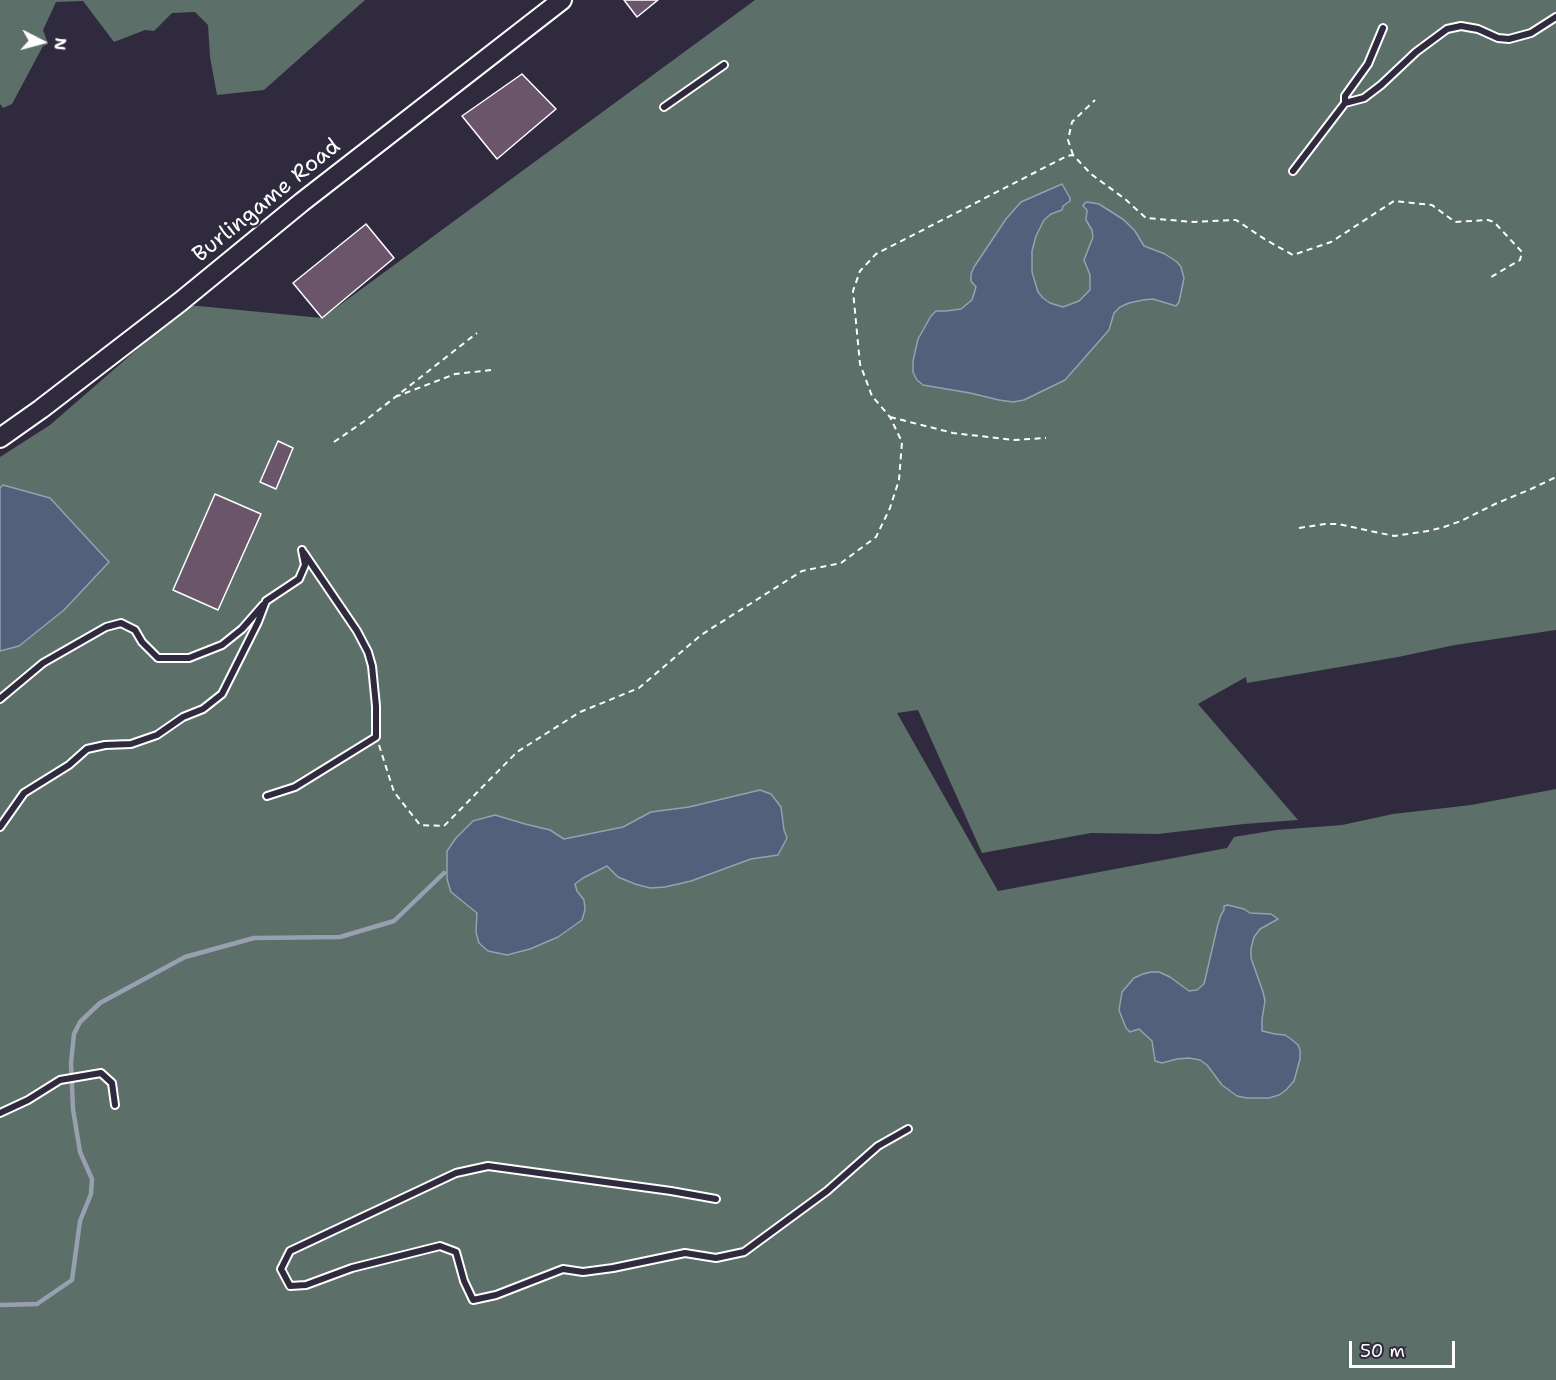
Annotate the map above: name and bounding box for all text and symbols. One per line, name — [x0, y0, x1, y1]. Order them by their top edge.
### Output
north arrow — [12, 12, 72, 72]
text: N — [49, 37, 72, 51]
street label: Burlingame Road — [188, 133, 346, 269]
scale bar — [1352, 1329, 1458, 1367]
text: 50 m — [1360, 1339, 1405, 1363]

